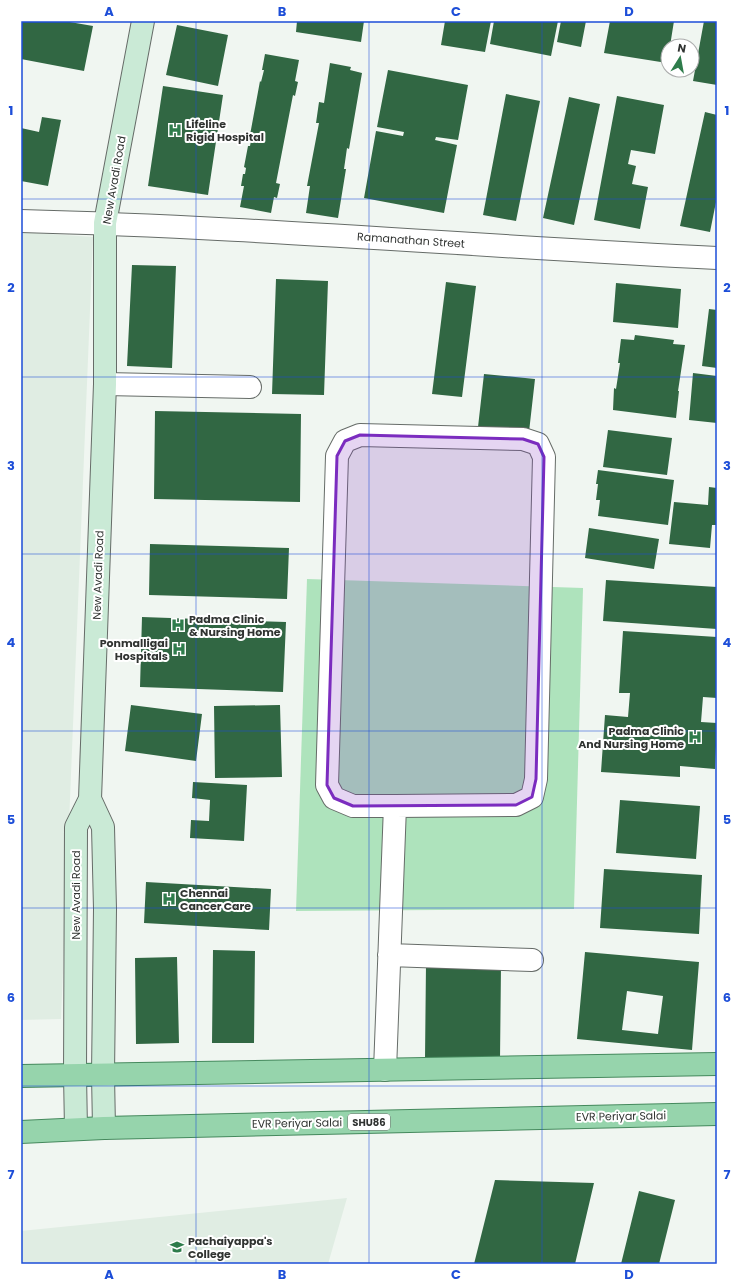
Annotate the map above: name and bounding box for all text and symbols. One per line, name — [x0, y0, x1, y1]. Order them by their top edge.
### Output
text: A — [104, 2, 114, 21]
text: B — [278, 2, 287, 21]
text: C — [451, 2, 461, 21]
text: D — [624, 2, 634, 21]
north arrow — [660, 38, 700, 78]
text: N — [676, 40, 687, 57]
text: 1 — [9, 101, 13, 120]
text: 1 — [725, 101, 729, 120]
place label: Lifeline Rigid Hospital — [186, 116, 264, 145]
hospital icon: Lifeline Rigid Hospital — [167, 122, 183, 138]
street label: New Avadi Road — [98, 135, 130, 225]
street label: Ramanathan Street — [357, 228, 465, 252]
text: 2 — [7, 278, 15, 297]
text: 2 — [723, 278, 731, 297]
text: 3 — [7, 456, 15, 475]
text: 3 — [723, 456, 731, 475]
street label: New Avadi Road — [88, 530, 108, 620]
place label: Padma Clinic & Nursing Home — [189, 611, 281, 640]
hospital icon: Padma Clinic & Nursing Home — [170, 617, 186, 633]
text: 4 — [7, 633, 16, 652]
text: 4 — [723, 633, 732, 652]
place label: Ponmalligai Hospitals — [100, 635, 168, 664]
hospital icon: Ponmalligai Hospitals — [171, 641, 187, 657]
place label: Padma Clinic And Nursing Home — [578, 723, 684, 752]
hospital icon: Padma Clinic And Nursing Home — [687, 729, 703, 745]
text: 5 — [7, 810, 15, 829]
text: 5 — [723, 810, 731, 829]
street label: New Avadi Road — [68, 850, 84, 940]
place label: Chennai Cancer Care — [180, 885, 251, 914]
hospital icon: Chennai Cancer Care — [161, 891, 177, 907]
text: 6 — [7, 988, 15, 1007]
text: 6 — [723, 988, 731, 1007]
street label: EVR Periyar Salai — [576, 1107, 666, 1125]
street label: EVR Periyar Salai — [252, 1114, 342, 1132]
road number: SHU86 — [348, 1114, 390, 1130]
text: 7 — [8, 1165, 15, 1184]
text: 7 — [724, 1165, 731, 1184]
place label: Pachaiyappa's College — [188, 1233, 273, 1262]
school or university icon: Pachaiyappa's College — [169, 1239, 185, 1255]
text: A — [104, 1265, 114, 1284]
text: B — [278, 1265, 287, 1284]
text: C — [451, 1265, 461, 1284]
text: D — [624, 1265, 634, 1284]

